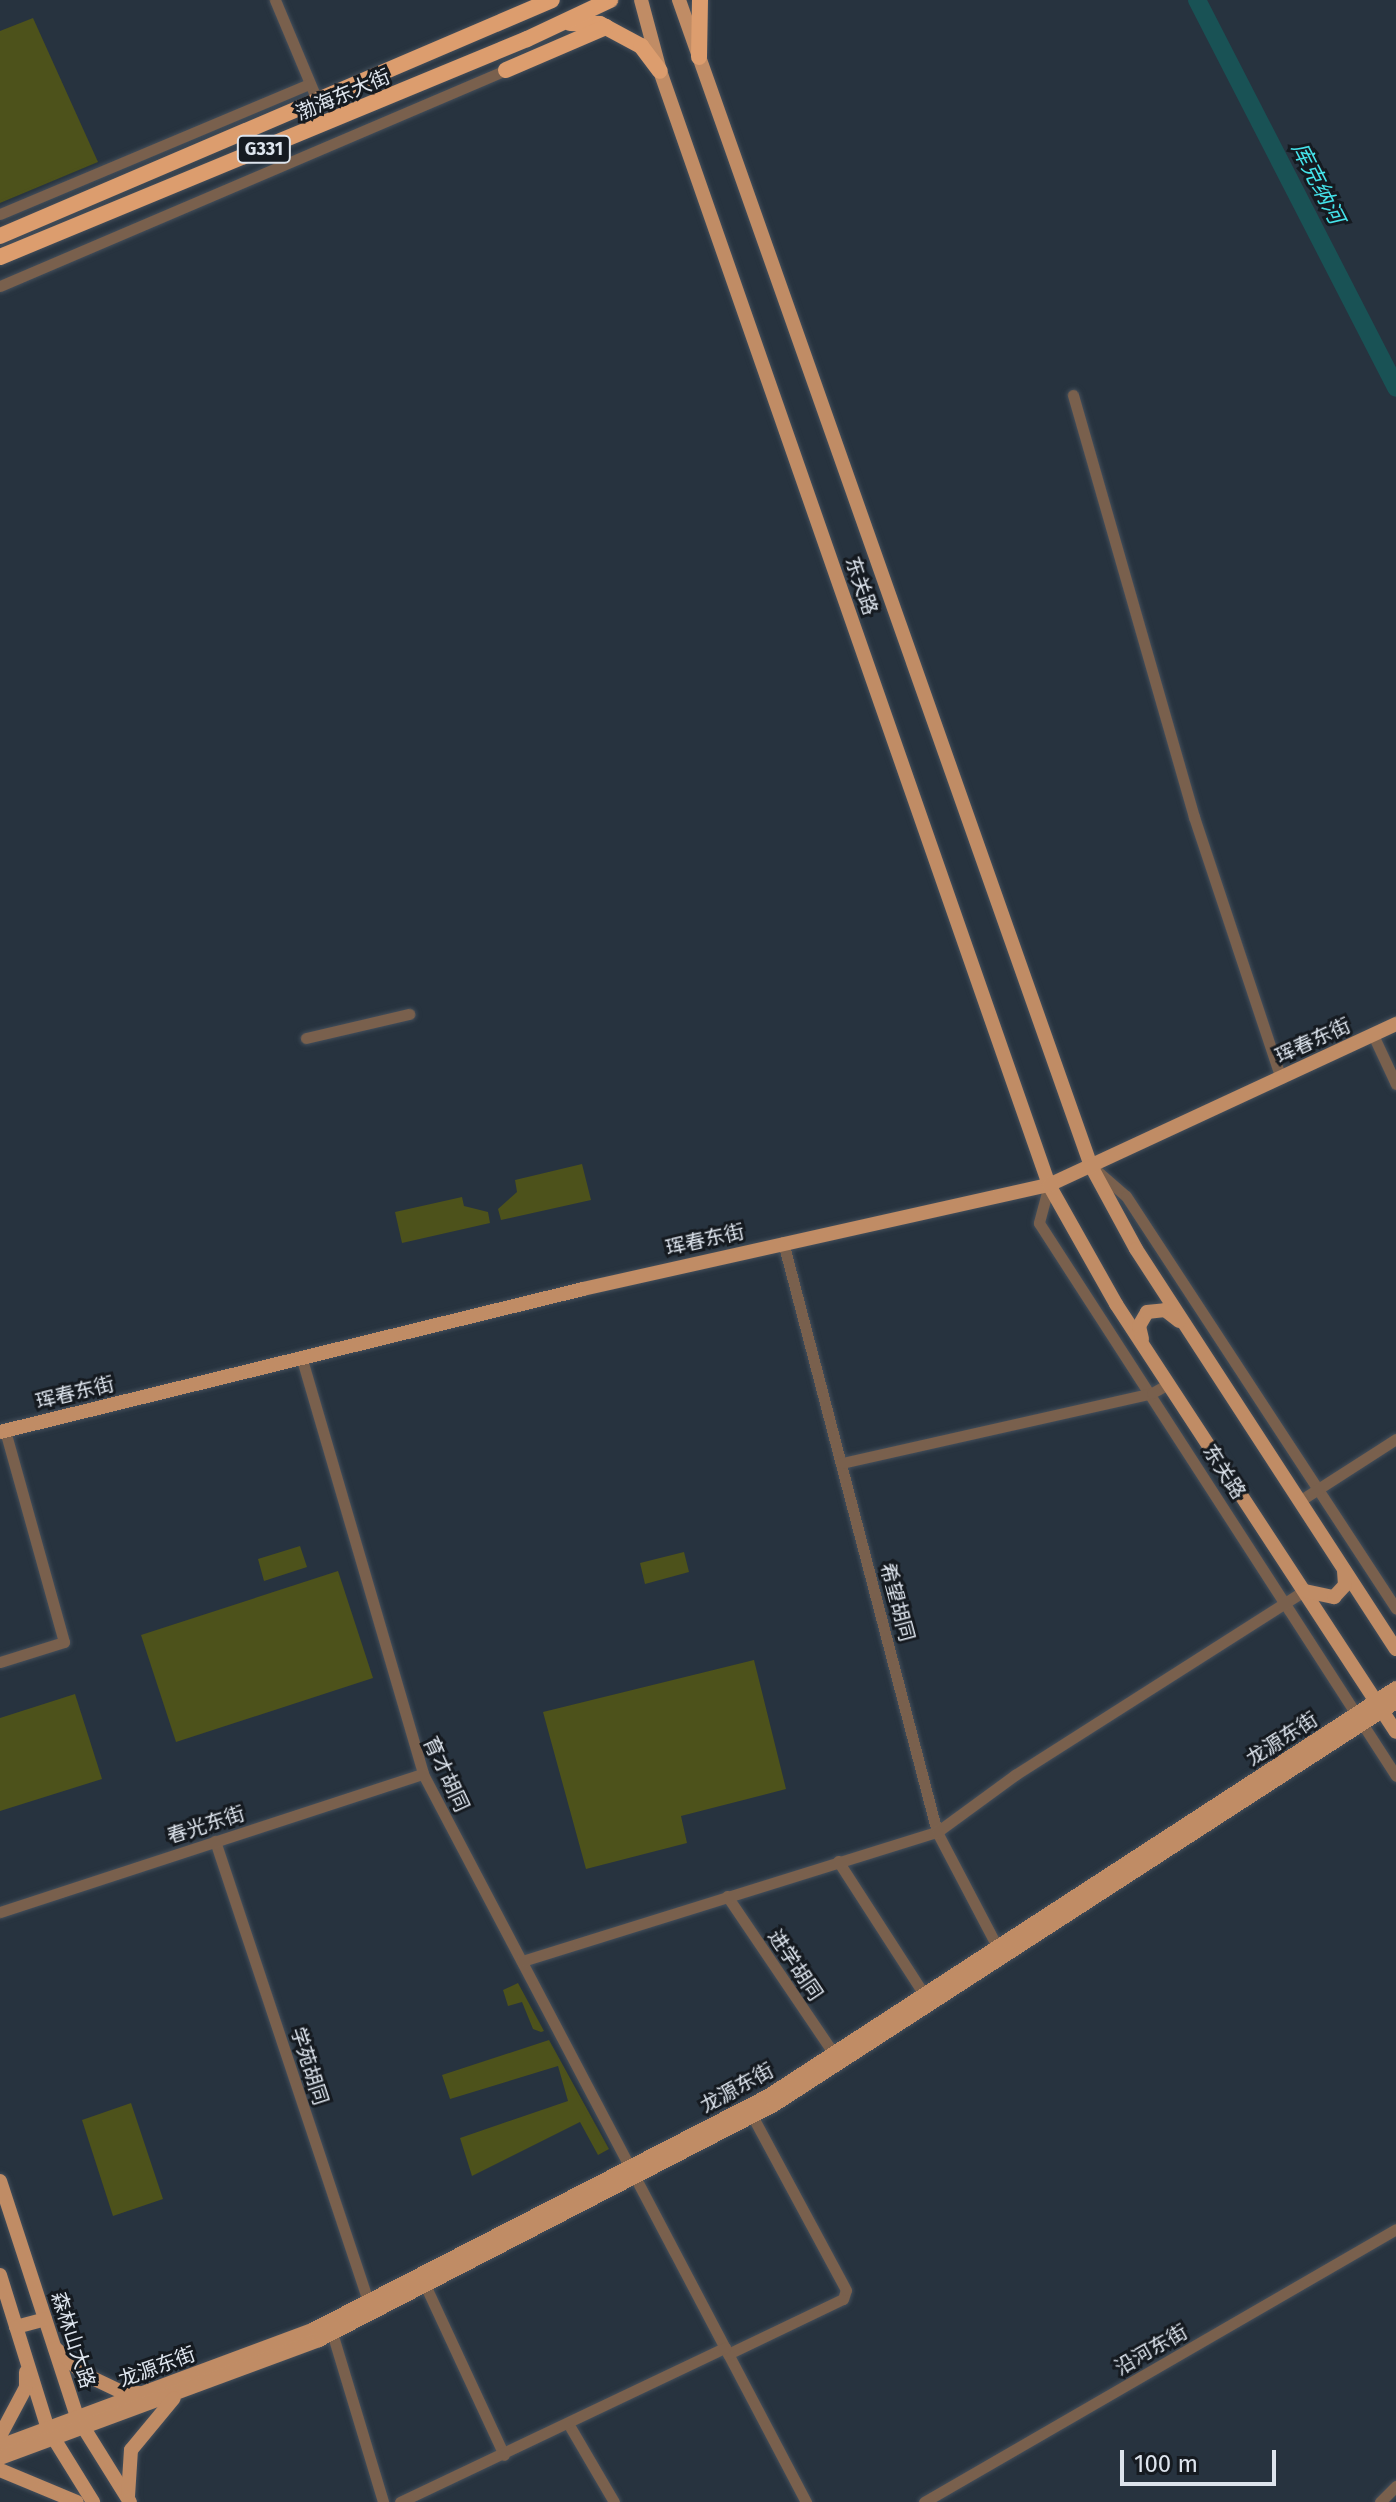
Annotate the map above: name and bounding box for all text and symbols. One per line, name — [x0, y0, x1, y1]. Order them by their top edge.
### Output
street label: 渤海东大街 — [292, 64, 394, 126]
road number: G331 — [236, 135, 292, 163]
water label: 库克纳河 — [1286, 138, 1350, 228]
street label: 东关路 — [840, 554, 882, 618]
street label: 珲春东街 — [1272, 1013, 1354, 1069]
street label: 珲春东街 — [663, 1219, 747, 1261]
street label: 珲春东街 — [33, 1372, 117, 1414]
street label: 东关路 — [1198, 1440, 1250, 1504]
street label: 希望胡同 — [875, 1560, 919, 1644]
street label: 龙源东街 — [1242, 1707, 1322, 1771]
street label: 育才胡同 — [418, 1733, 474, 1815]
street label: 春光东街 — [164, 1801, 248, 1849]
street label: 进学胡同 — [763, 1925, 827, 2005]
street label: 学苑胡同 — [285, 2024, 333, 2108]
street label: 龙源东街 — [696, 2058, 778, 2118]
street label: 森林山大路 — [46, 2289, 100, 2391]
street label: 沿河东街 — [1110, 2320, 1192, 2380]
street label: 龙源东街 — [115, 2342, 199, 2392]
scale bar — [1124, 2434, 1280, 2484]
text: 100 m — [1134, 2450, 1198, 2478]

